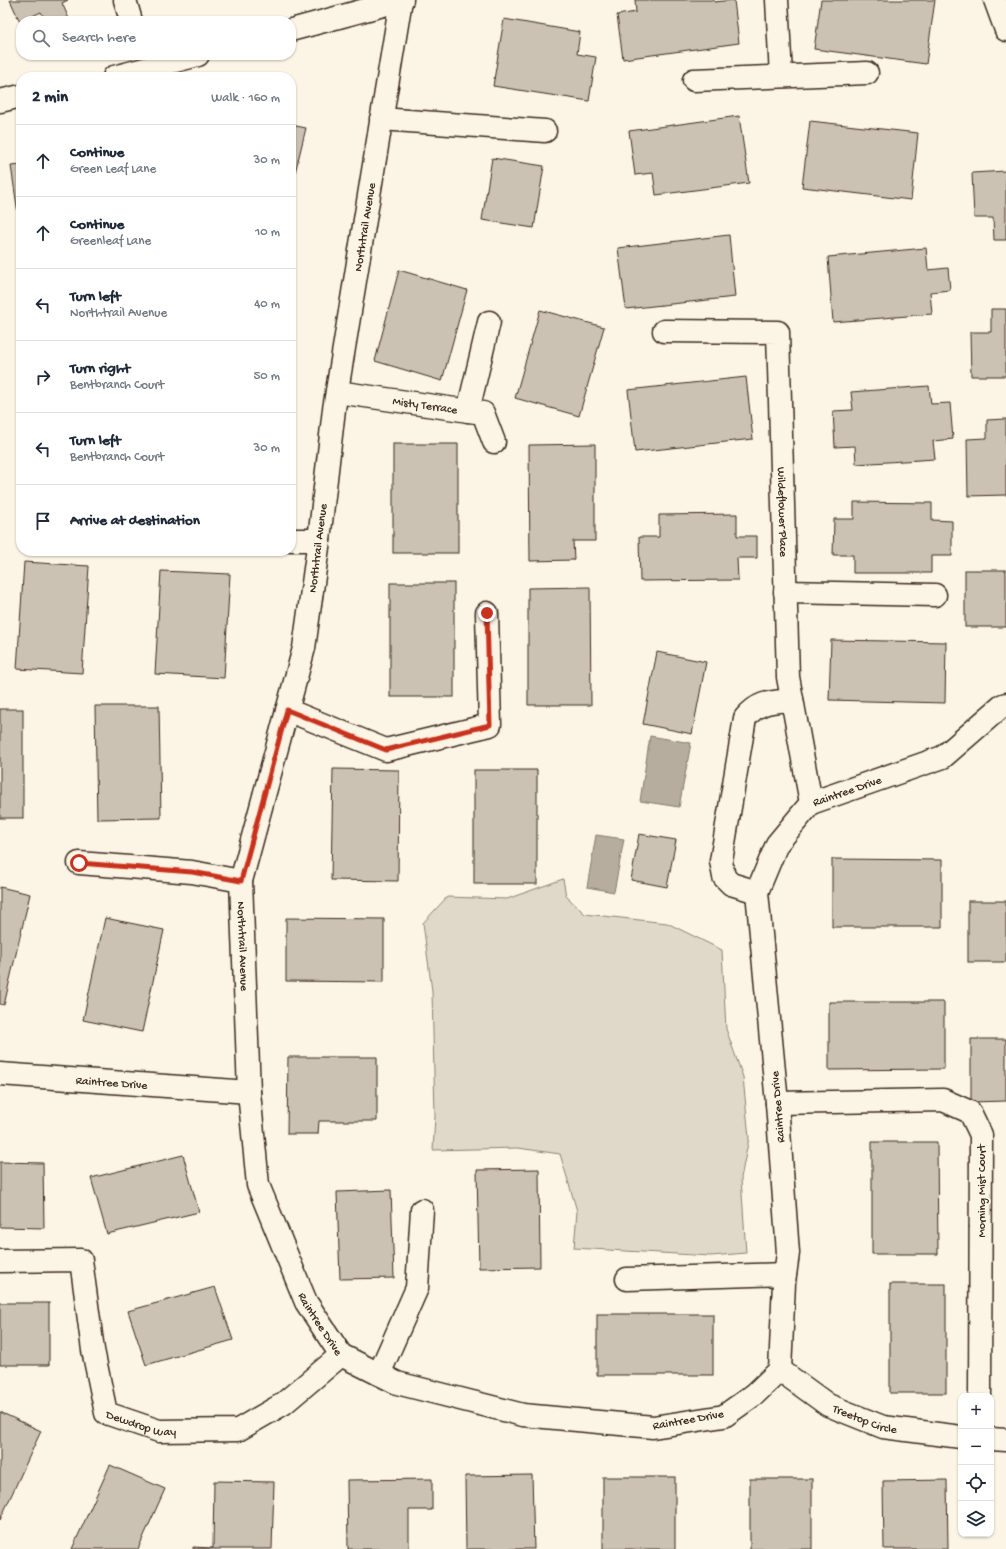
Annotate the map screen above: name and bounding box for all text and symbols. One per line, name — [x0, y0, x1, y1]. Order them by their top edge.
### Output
search box — [16, 16, 296, 60]
icon: search — [30, 27, 52, 49]
text: Search here — [62, 29, 136, 47]
text: 2 min — [32, 88, 68, 108]
text: Walk · 160 m — [211, 91, 280, 106]
text: Continue — [70, 144, 124, 162]
icon: ahead — [32, 150, 54, 172]
text: 30 m — [254, 153, 280, 168]
text: Green Leaf Lane — [70, 162, 156, 177]
street label: Northtrail Avenue — [352, 181, 380, 273]
text: Continue — [70, 216, 124, 234]
icon: ahead — [32, 222, 54, 244]
text: 10 m — [255, 225, 280, 240]
text: Greenleaf Lane — [70, 234, 151, 249]
text: Turn left — [70, 288, 121, 306]
icon: left — [32, 294, 54, 316]
text: 40 m — [254, 297, 280, 312]
text: Northtrail Avenue — [70, 306, 167, 321]
text: Turn right — [70, 360, 130, 378]
icon: right — [32, 366, 54, 388]
text: 50 m — [253, 369, 280, 384]
text: Bentbranch Court — [70, 378, 164, 393]
street label: Misty Terrace — [391, 395, 459, 418]
text: Turn left — [70, 432, 121, 450]
icon: left — [32, 438, 54, 460]
text: 30 m — [254, 441, 280, 456]
text: Bentbranch Court — [70, 450, 164, 465]
street label: Wildeflower Place — [773, 467, 790, 558]
street label: Northtrail Avenue — [307, 502, 331, 594]
icon: arrive — [32, 510, 54, 532]
text: Arrive at destination — [70, 512, 200, 530]
route end — [478, 604, 496, 622]
street label: Raintree Drive — [811, 774, 885, 811]
route start — [70, 854, 88, 872]
street label: Northtrail Avenue — [233, 901, 250, 992]
street label: Raintree Drive — [769, 1070, 789, 1143]
street label: Raintree Drive — [75, 1074, 149, 1094]
street label: Morning Mist Court — [976, 1143, 990, 1238]
street label: Raintree Drive — [294, 1291, 345, 1360]
map controls — [958, 1393, 994, 1537]
button: + — [958, 1393, 994, 1429]
street label: Treetop Circle — [829, 1402, 898, 1438]
street label: Dewdrop Way — [103, 1408, 176, 1441]
street label: Raintree Drive — [652, 1408, 726, 1434]
button: − — [958, 1429, 994, 1465]
button: locate — [958, 1465, 994, 1501]
button: layers — [958, 1501, 994, 1537]

